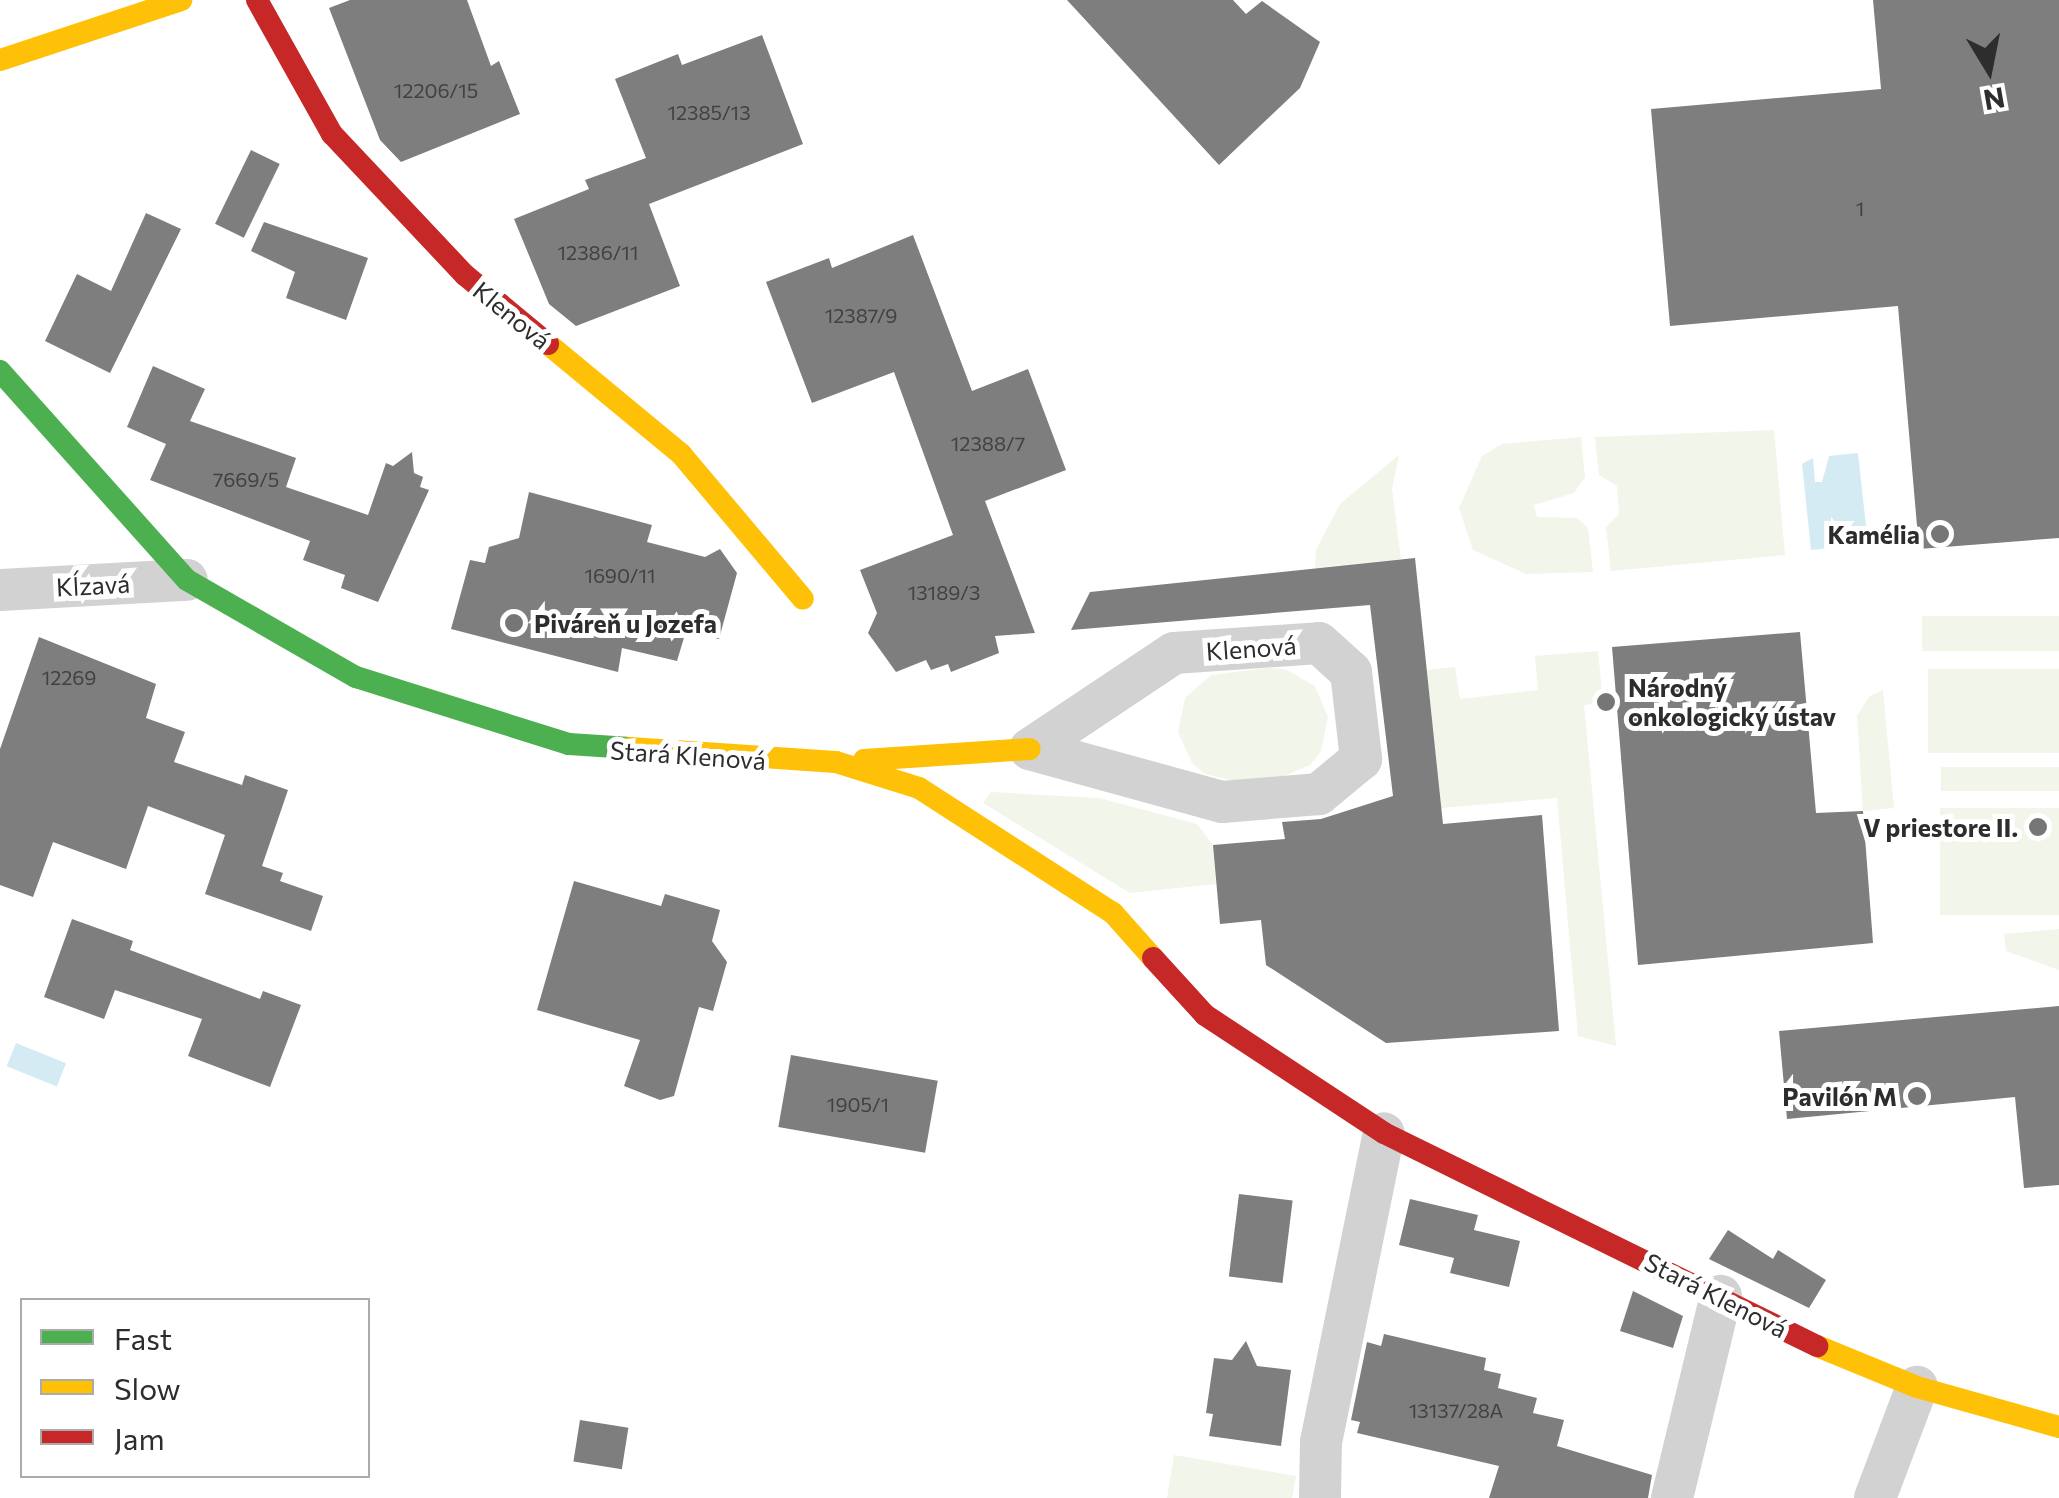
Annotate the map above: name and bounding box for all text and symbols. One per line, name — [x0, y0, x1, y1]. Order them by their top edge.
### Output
north arrow — [1939, 20, 2039, 120]
house number: 12206/15 — [394, 78, 478, 102]
text: N — [1981, 81, 2008, 118]
house number: 12385/13 — [667, 100, 751, 124]
house number: 1 — [1856, 196, 1864, 220]
house number: 12386/11 — [558, 240, 638, 264]
street label: Klenová — [467, 275, 557, 355]
house number: 12387/9 — [825, 303, 897, 327]
house number: 12388/7 — [951, 431, 1025, 455]
house number: 7669/5 — [213, 467, 279, 491]
place label: Kamélia — [1827, 519, 1920, 549]
marker: Kamélia — [1929, 523, 1951, 545]
house number: 1690/11 — [584, 563, 656, 587]
street label: Kĺzavá — [55, 568, 131, 602]
house number: 13189/3 — [908, 580, 980, 604]
place label: Piváreň u Jozefa — [534, 608, 717, 638]
marker: Piváreň u Jozefa — [503, 612, 525, 634]
street label: Klenová — [1205, 630, 1297, 666]
house number: 12269 — [42, 665, 96, 689]
place label: Národný onkologický ústav — [1628, 673, 1836, 732]
marker: Národný onkologický ústav — [1593, 689, 1619, 715]
street label: Stará Klenová — [609, 735, 767, 775]
place label: V priestore II. — [1863, 812, 2018, 842]
marker: V priestore II. — [2027, 816, 2049, 838]
place label: Pavilón M — [1782, 1081, 1897, 1111]
marker: Pavilón M — [1906, 1085, 1928, 1107]
house number: 1905/1 — [827, 1092, 889, 1116]
street label: Stará Klenová — [1640, 1246, 1792, 1344]
legend — [20, 1298, 370, 1478]
text: Fast — [114, 1319, 172, 1356]
text: Slow — [114, 1369, 181, 1406]
house number: 13137/28A — [1409, 1398, 1503, 1422]
text: Jam — [114, 1419, 165, 1456]

